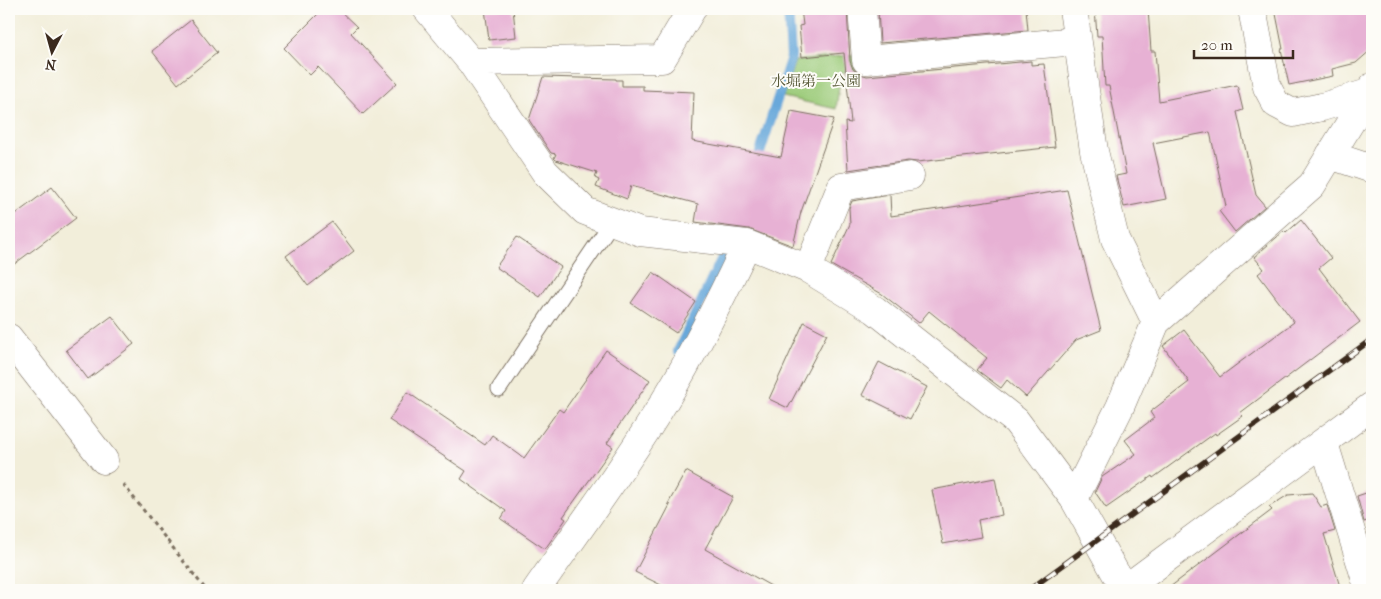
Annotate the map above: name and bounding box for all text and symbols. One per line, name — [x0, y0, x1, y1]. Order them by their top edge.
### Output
north arrow — [28, 28, 78, 78]
scale bar — [1194, 28, 1292, 60]
text: 20 m — [1201, 36, 1233, 54]
text: N — [44, 55, 57, 73]
park label: 水堀第一公園 — [771, 72, 861, 90]

